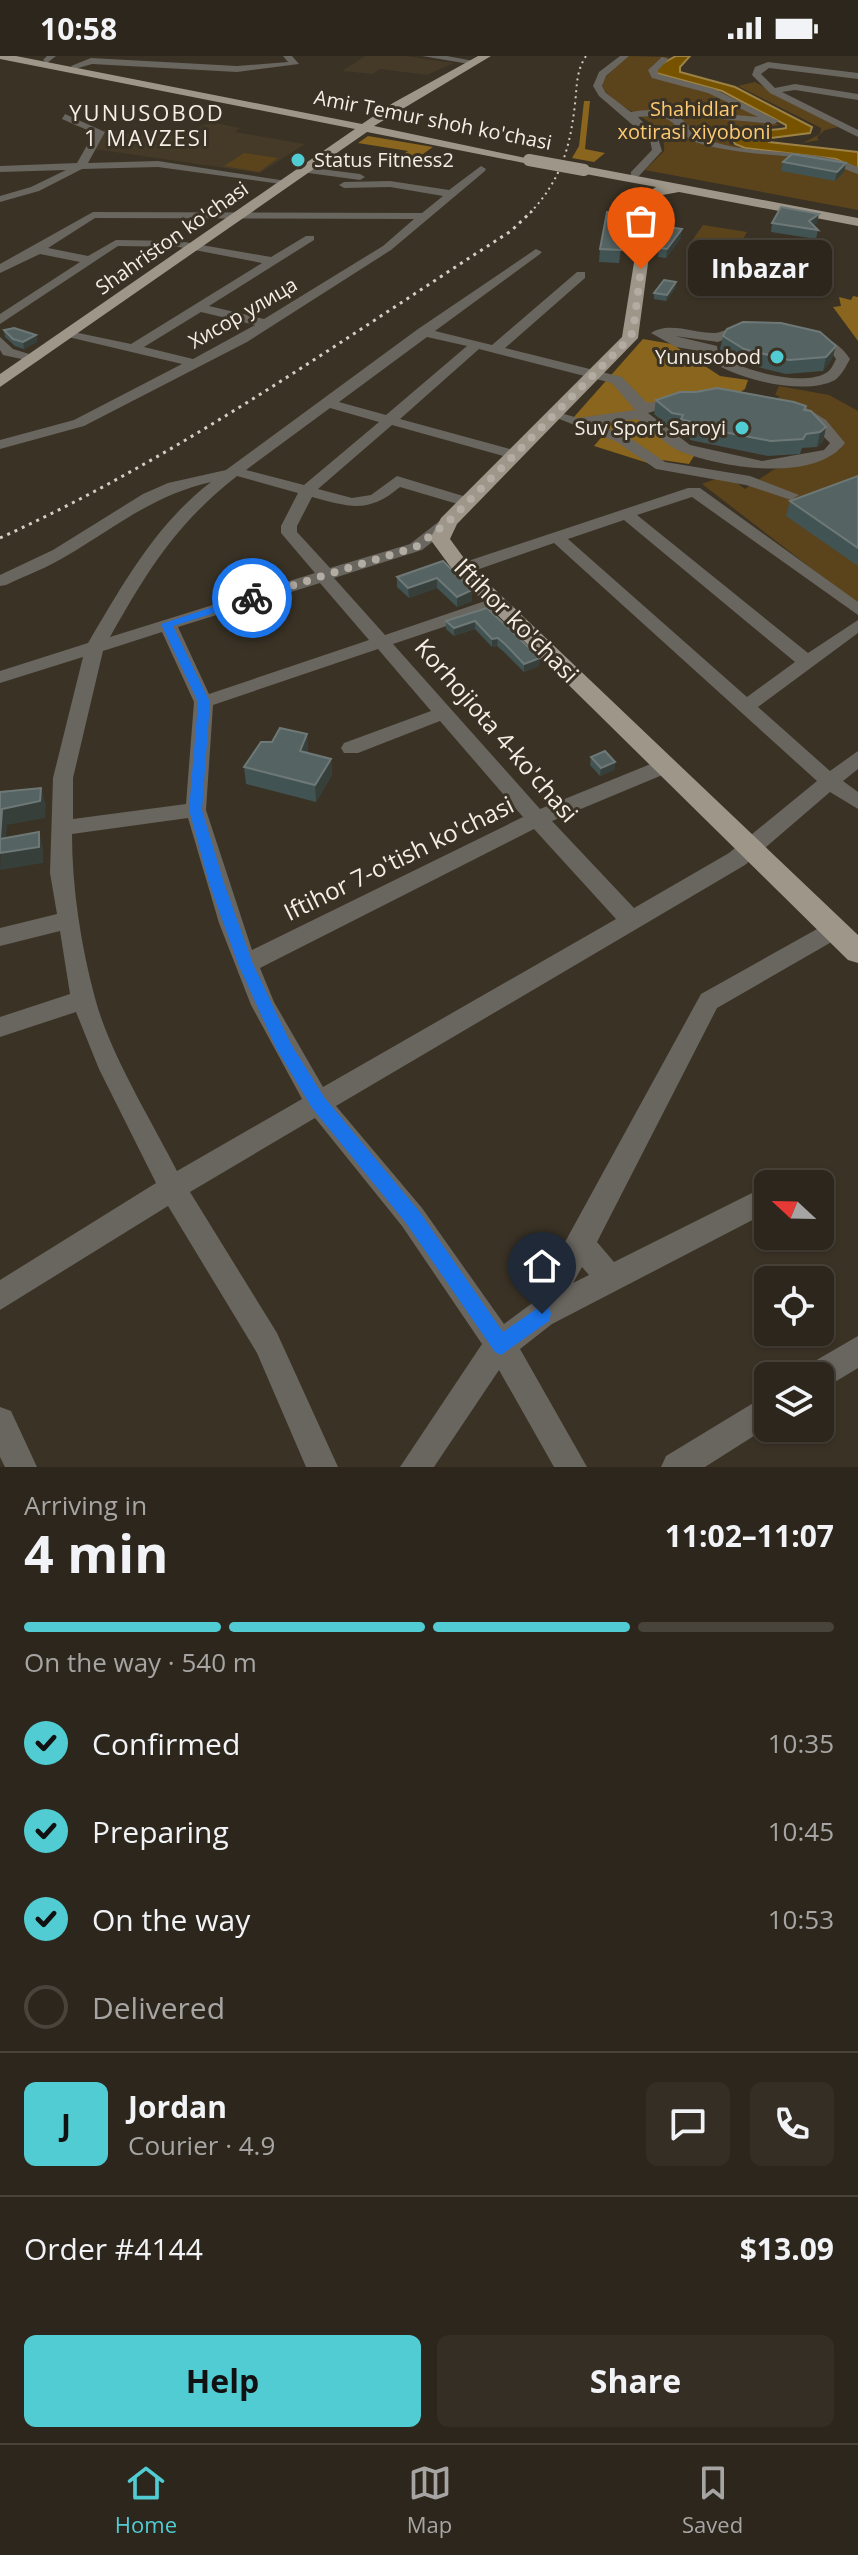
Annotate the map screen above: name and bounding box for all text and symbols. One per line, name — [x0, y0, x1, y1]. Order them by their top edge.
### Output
text: 10:58 — [40, 8, 117, 49]
street label: Amir Temur shoh ko'chasi — [312, 83, 554, 156]
park label: Shahidlar xotirasi xiyoboni — [618, 95, 770, 145]
district label: YUNUSOBOD 1 MAVZESI — [69, 97, 225, 152]
place label: Status Fitness2 — [314, 146, 454, 173]
marker: Status Fitness2 — [289, 151, 307, 169]
street label: Shahriston ko'chasi — [90, 175, 253, 300]
pin — [607, 187, 675, 269]
icon: bag — [619, 199, 663, 243]
callout: Inbazar — [689, 241, 833, 297]
text: Inbazar — [711, 250, 809, 286]
street label: Хисор улица — [184, 271, 302, 355]
place label: Yunusobod — [655, 343, 761, 370]
marker: Yunusobod — [768, 348, 786, 366]
place label: Suv Sport Saroyi — [574, 414, 726, 441]
marker: Suv Sport Saroyi — [733, 419, 751, 437]
street label: Iftihor ko'chasi — [447, 550, 587, 690]
courier — [212, 558, 292, 638]
icon: bike — [230, 576, 274, 620]
street label: Korhojiota 4-ko'chasi — [408, 631, 586, 829]
street label: Iftihor 7-o'tish ko'chasi — [278, 788, 519, 928]
north arrow — [754, 1170, 834, 1250]
map controls — [754, 1170, 834, 1442]
pin — [508, 1232, 576, 1314]
icon: home — [520, 1244, 564, 1288]
button: locate — [754, 1266, 834, 1346]
button: layers — [754, 1362, 834, 1442]
text: Arriving in — [24, 1487, 147, 1523]
text: 11:02–11:07 — [665, 1515, 834, 1556]
text: 4 min — [24, 1517, 168, 1588]
text: On the way · 540 m — [24, 1644, 257, 1680]
icon: check — [24, 1721, 68, 1765]
text: Confirmed — [92, 1723, 240, 1764]
text: 10:35 — [768, 1725, 834, 1761]
icon: check — [24, 1809, 68, 1853]
text: Preparing — [92, 1811, 229, 1852]
text: 10:45 — [768, 1813, 834, 1849]
icon: check — [24, 1897, 68, 1941]
text: On the way — [92, 1899, 250, 1940]
text: 10:53 — [768, 1901, 834, 1937]
text: Delivered — [92, 1987, 225, 2028]
button: chat — [646, 2082, 730, 2166]
button: phone — [750, 2082, 834, 2166]
text: Jordan — [128, 2086, 227, 2127]
text: J — [61, 2104, 71, 2145]
text: Courier · 4.9 — [128, 2127, 275, 2163]
text: Order #4144 — [24, 2228, 203, 2269]
text: $13.09 — [740, 2228, 834, 2269]
button: Help — [24, 2335, 421, 2427]
button: Share — [437, 2335, 834, 2427]
tab: Home — [115, 2461, 177, 2539]
tab: Map — [407, 2461, 452, 2539]
tab: Saved — [682, 2461, 743, 2539]

